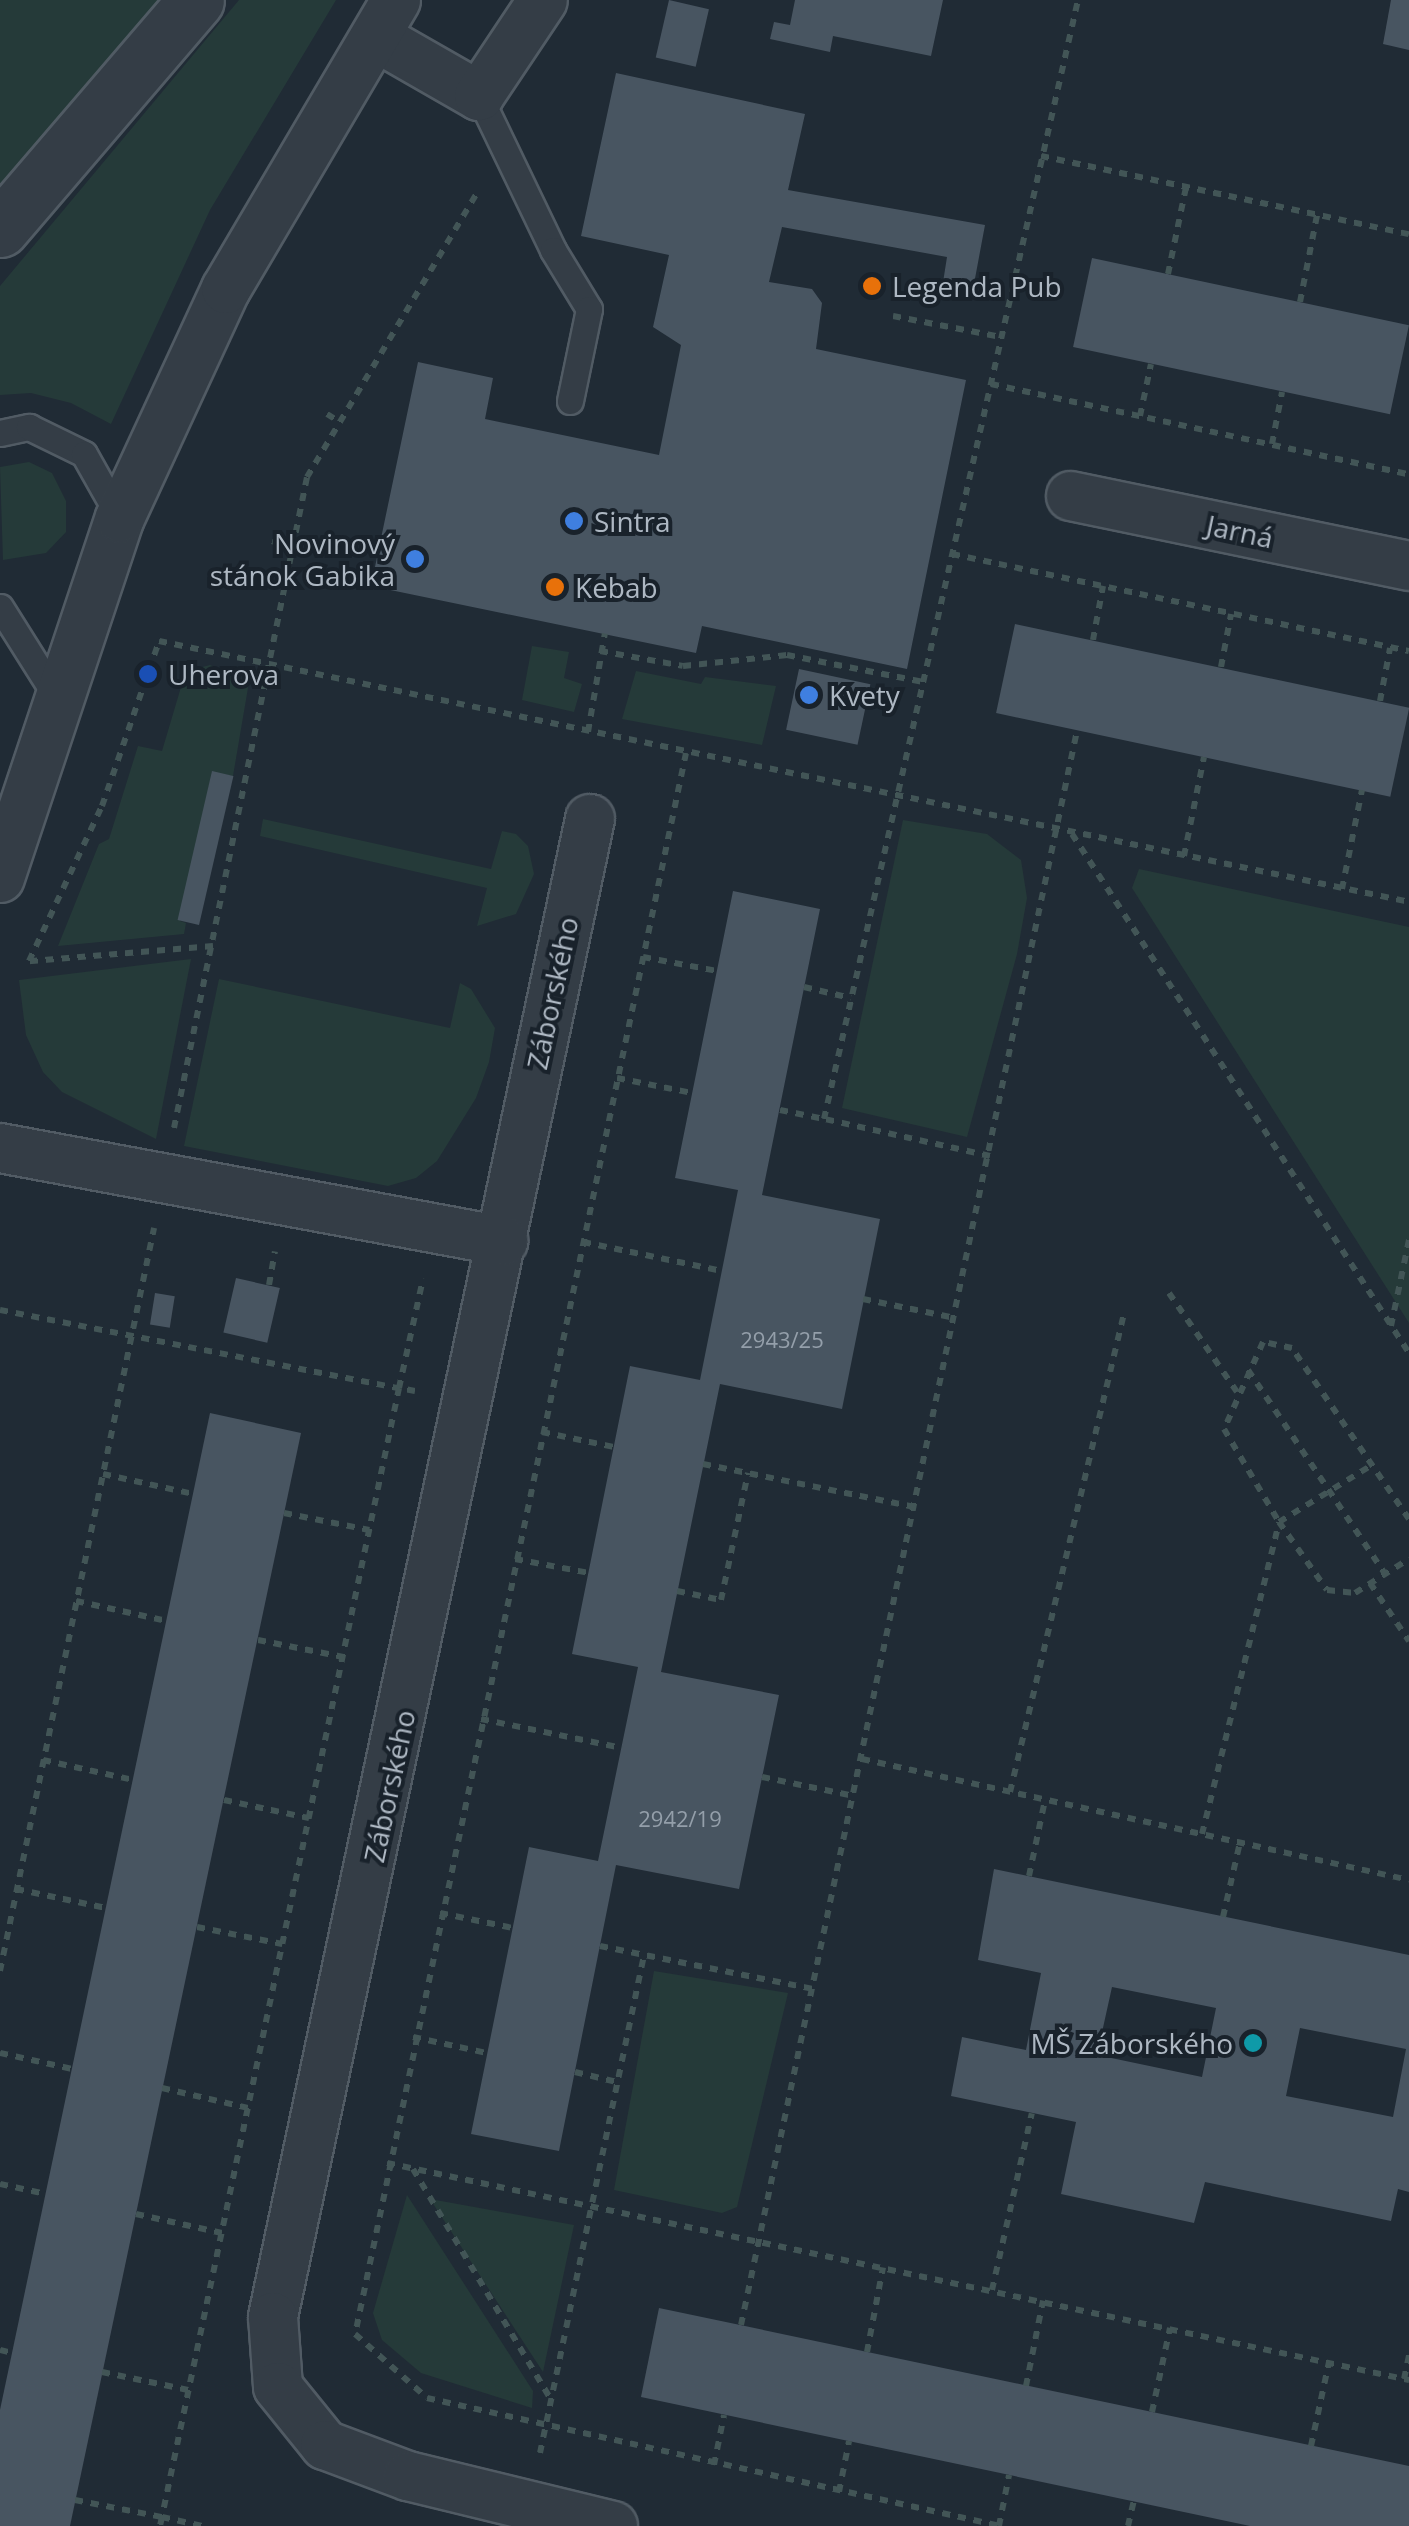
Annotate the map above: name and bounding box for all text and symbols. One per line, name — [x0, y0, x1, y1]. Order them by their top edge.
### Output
place label: Legenda Pub — [892, 269, 1062, 303]
marker: Legenda Pub — [861, 275, 883, 297]
place label: Sintra — [594, 504, 671, 538]
street label: Jarná — [1204, 508, 1276, 554]
marker: Sintra — [563, 510, 585, 532]
place label: Novinový stánok Gabika — [210, 526, 395, 592]
marker: Novinový stánok Gabika — [404, 548, 426, 570]
place label: Kebab — [575, 570, 658, 604]
marker: Kebab — [544, 576, 566, 598]
place label: Uherova — [168, 657, 279, 691]
marker: Uherova — [137, 663, 159, 685]
place label: Kvety — [829, 678, 900, 712]
marker: Kvety — [798, 684, 820, 706]
street label: Záborského — [519, 914, 585, 1072]
house number: 2943/25 — [740, 1327, 824, 1353]
street label: Záborského — [356, 1707, 422, 1865]
house number: 2942/19 — [638, 1806, 722, 1832]
place label: MŠ Záborského — [1030, 2026, 1233, 2060]
marker: MŠ Záborského — [1242, 2032, 1264, 2054]

